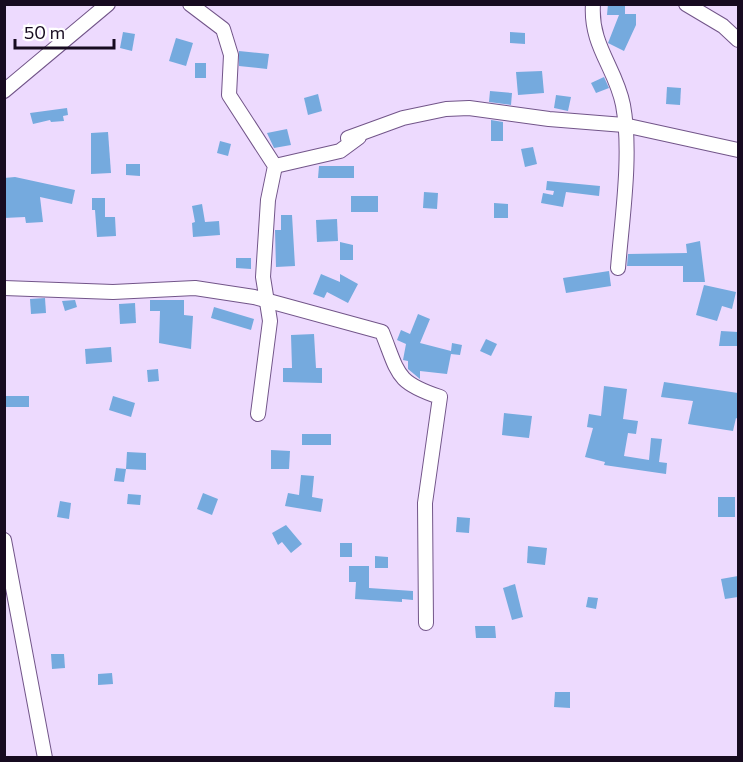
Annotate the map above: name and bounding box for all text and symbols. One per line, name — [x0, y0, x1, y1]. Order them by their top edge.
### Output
scale bar — [15, 12, 114, 50]
text: 50 m — [24, 21, 65, 43]

